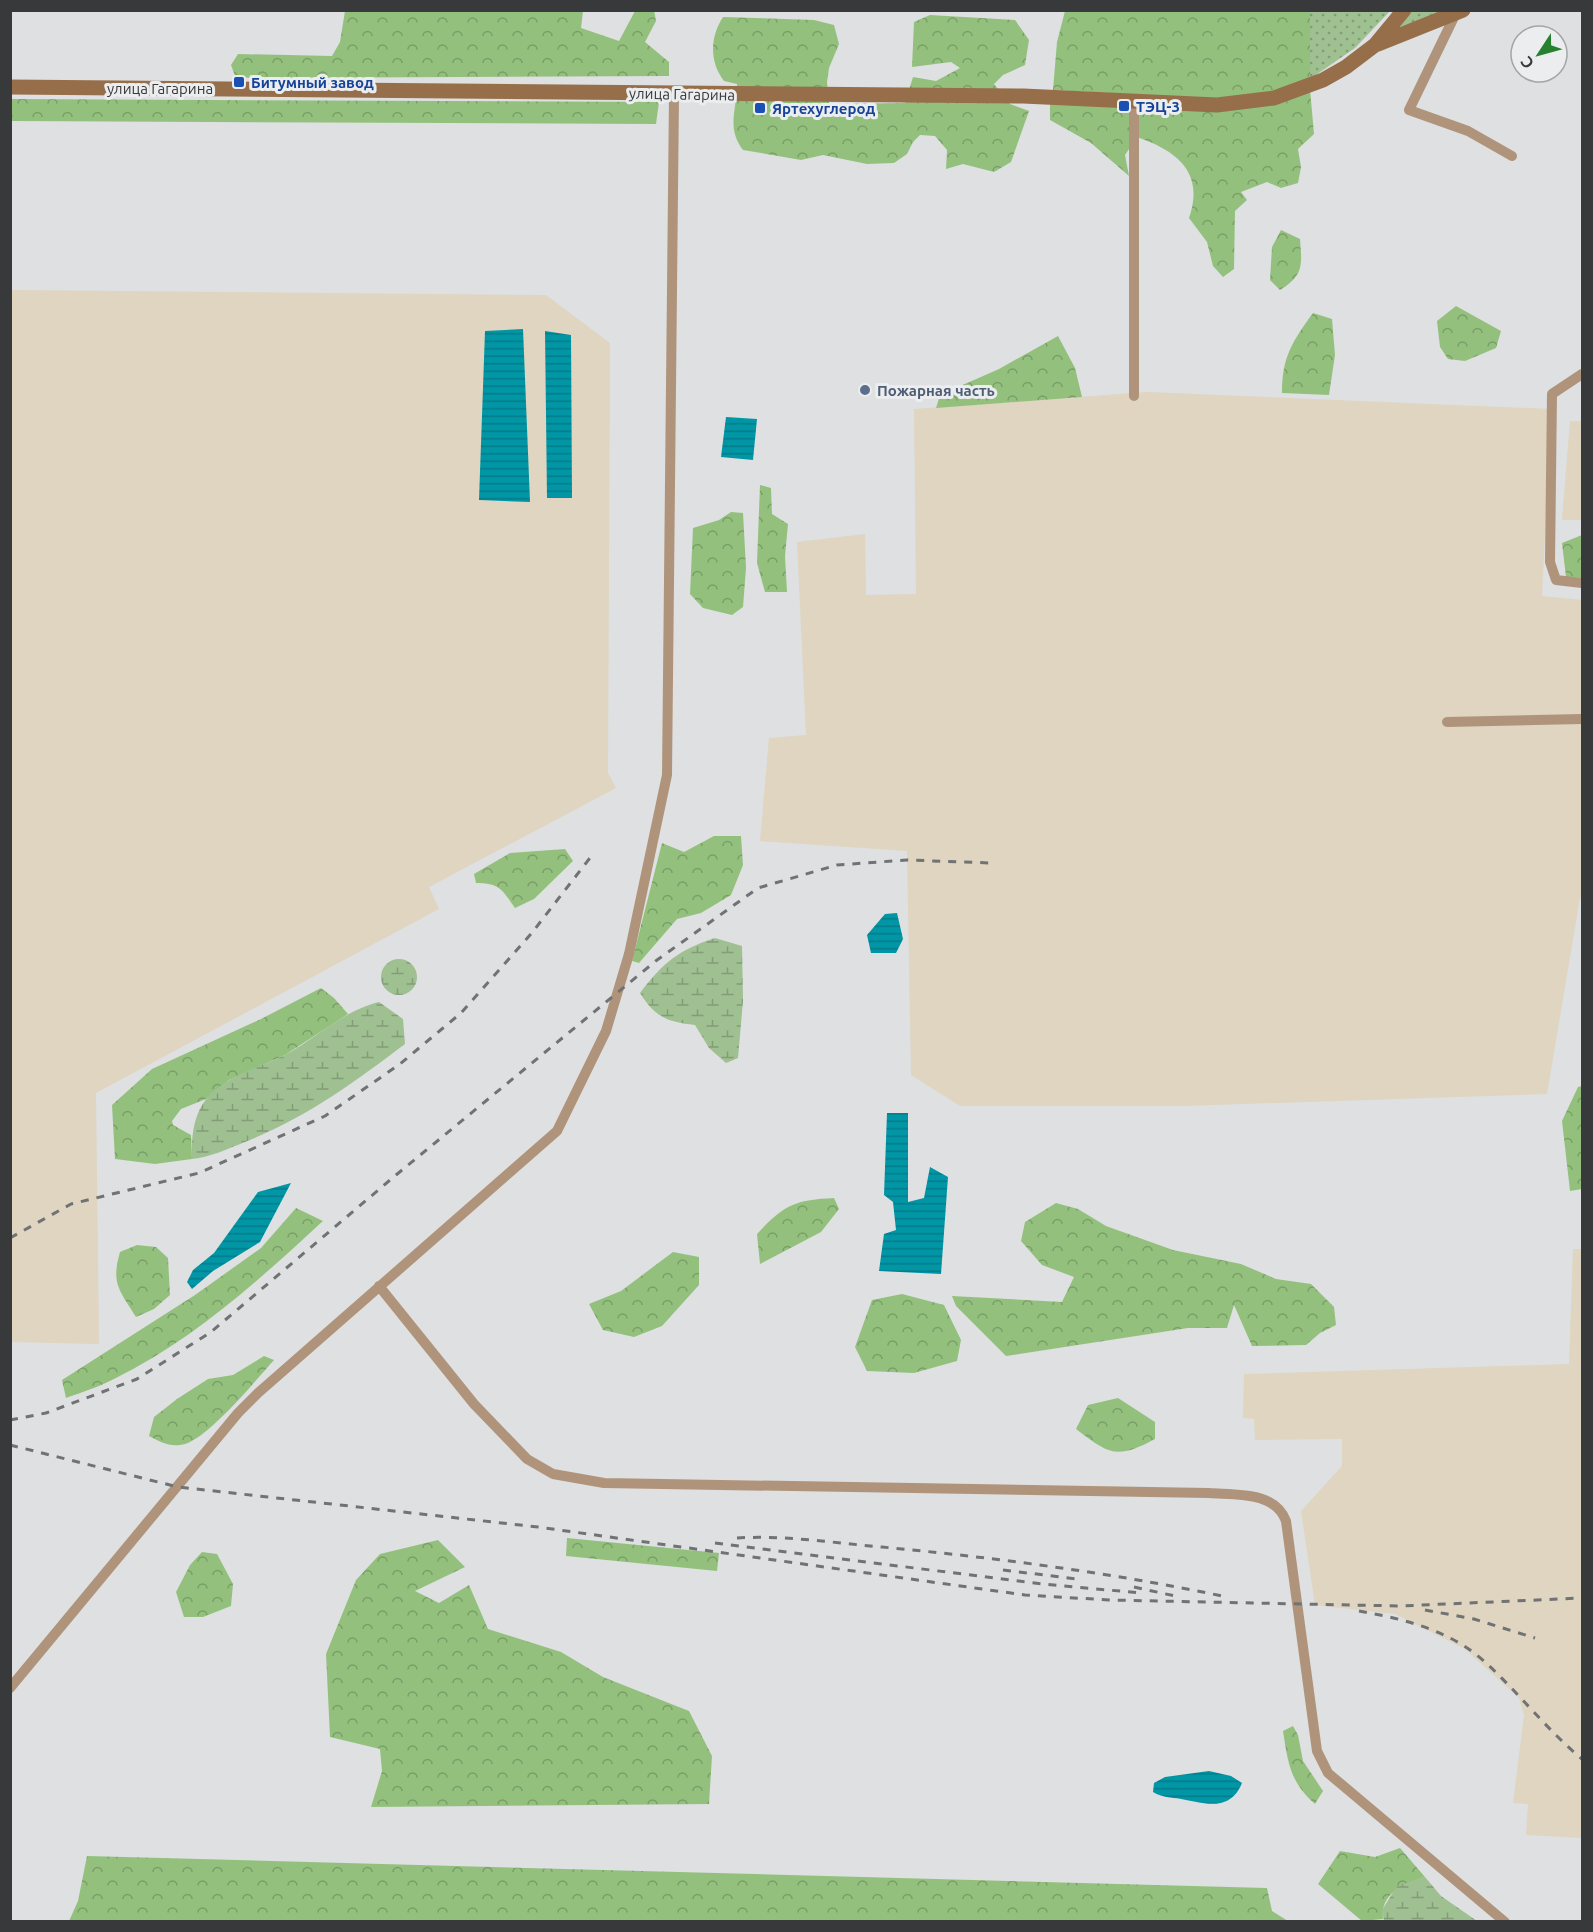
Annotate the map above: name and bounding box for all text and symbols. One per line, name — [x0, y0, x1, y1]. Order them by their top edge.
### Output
north arrow — [1509, 24, 1569, 84]
text: С — [1517, 53, 1537, 72]
place label: Битумный завод — [251, 74, 374, 91]
marker: Битумный завод — [232, 75, 246, 89]
street label: улица Гагарина — [107, 80, 213, 97]
street label: улица Гагарина — [629, 85, 735, 103]
place label: ТЭЦ-3 — [1136, 98, 1180, 115]
marker: ТЭЦ-3 — [1117, 99, 1131, 113]
place label: Яртехуглерод — [772, 100, 876, 117]
marker: Яртехуглерод — [753, 101, 767, 115]
place label: Пожарная часть — [877, 382, 995, 399]
marker: Пожарная часть — [858, 383, 872, 397]

